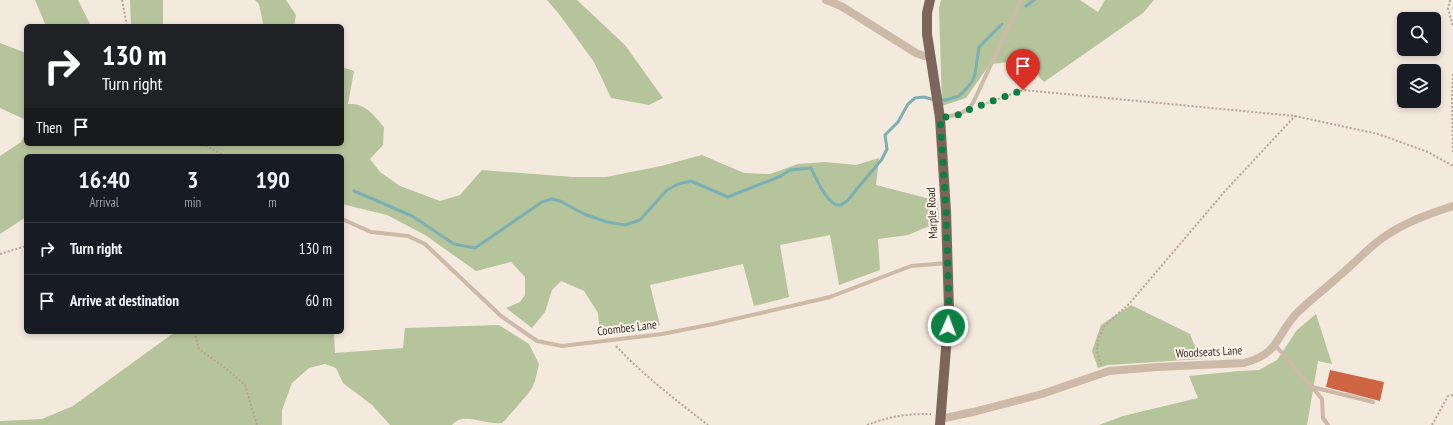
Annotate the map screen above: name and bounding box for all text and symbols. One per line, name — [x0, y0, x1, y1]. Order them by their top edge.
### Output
map controls — [1397, 12, 1441, 108]
button: search — [1397, 12, 1441, 56]
text: 130 m — [102, 36, 166, 73]
icon: right — [36, 40, 88, 92]
pin — [1006, 49, 1040, 90]
icon: arrive — [1012, 55, 1034, 77]
button: layers — [1397, 64, 1441, 108]
text: Turn right — [102, 72, 162, 95]
icon: arrive — [70, 116, 92, 138]
text: Then — [36, 118, 62, 137]
text: 16:40 — [78, 164, 130, 195]
text: 3 — [187, 164, 198, 195]
text: 190 — [255, 164, 290, 195]
street label: Marple Road — [923, 187, 940, 239]
text: Arrival — [89, 194, 119, 211]
text: min — [184, 194, 201, 211]
text: m — [268, 194, 277, 211]
icon: right — [36, 238, 58, 260]
text: Turn right — [70, 239, 122, 258]
text: 130 m — [299, 239, 332, 258]
icon: arrive — [36, 290, 58, 312]
text: Arrive at destination — [70, 291, 179, 310]
text: 60 m — [306, 291, 332, 310]
position arrow — [927, 305, 969, 347]
street label: Coombes Lane — [596, 316, 658, 339]
street label: Woodseats Lane — [1175, 342, 1243, 361]

